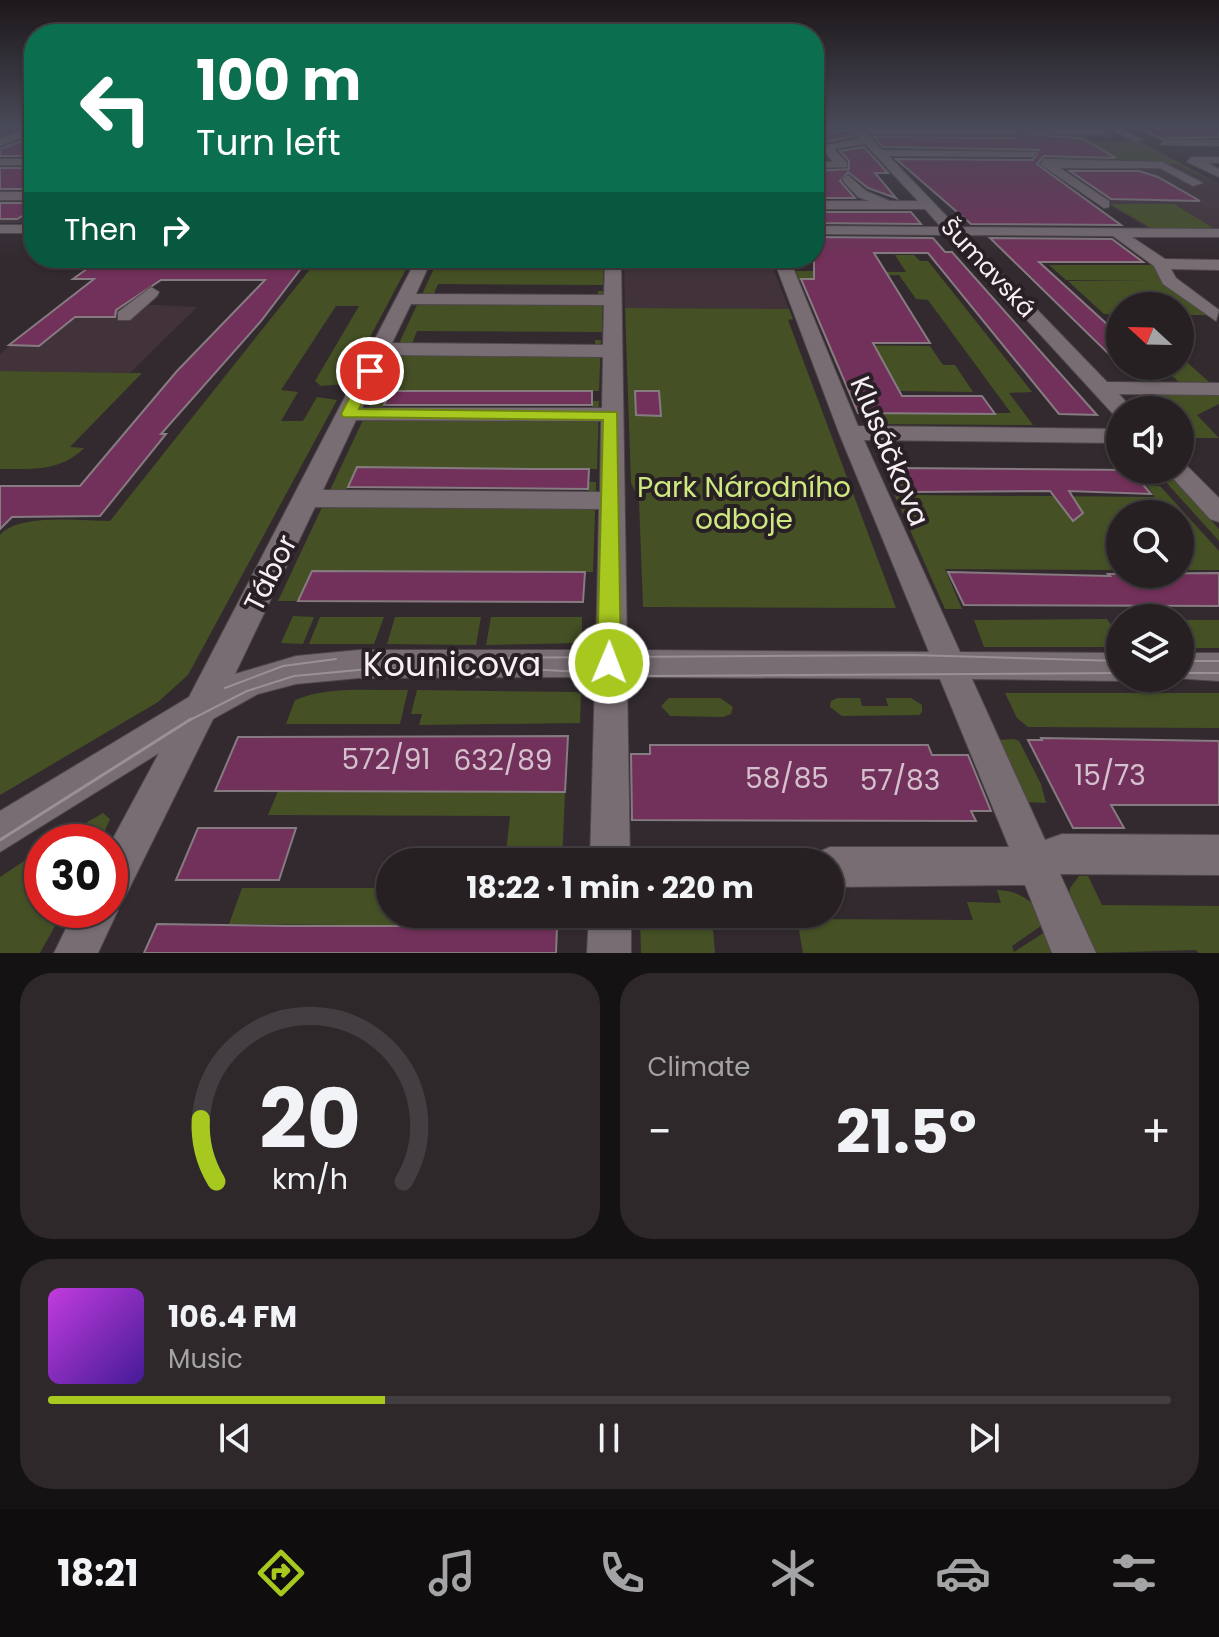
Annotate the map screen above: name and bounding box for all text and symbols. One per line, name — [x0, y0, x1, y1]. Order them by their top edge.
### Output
text: 100 m — [196, 41, 361, 120]
icon: left — [64, 56, 168, 160]
text: Turn left — [196, 117, 341, 168]
text: Then — [64, 208, 137, 251]
icon: right — [153, 208, 197, 252]
street label: Šumavská — [934, 211, 1043, 325]
north arrow — [1106, 292, 1194, 380]
map controls — [1106, 292, 1194, 692]
pin — [336, 337, 404, 405]
icon: arrive — [348, 349, 392, 393]
street label: Klusáčkova — [841, 370, 939, 532]
button: sound — [1106, 396, 1194, 484]
park label: Park Národního odboje — [637, 468, 851, 539]
button: search — [1106, 500, 1194, 588]
street label: Tábor — [235, 528, 306, 618]
button: layers — [1106, 604, 1194, 692]
position arrow — [567, 621, 651, 705]
street label: Kounicova — [363, 640, 541, 688]
house number: 572/91 — [342, 740, 430, 779]
house number: 632/89 — [453, 741, 553, 780]
house number: 15/73 — [1074, 756, 1146, 795]
house number: 58/85 — [745, 759, 829, 798]
house number: 57/83 — [860, 761, 940, 800]
speed limit sign: 30 — [24, 824, 128, 928]
text: 18:22 · 1 min · 220 m — [466, 866, 754, 909]
text: Climate — [648, 1049, 750, 1085]
text: 20 — [259, 1061, 361, 1177]
text: 21.5° — [836, 1090, 977, 1174]
text: − — [648, 1101, 672, 1162]
text: + — [1141, 1101, 1171, 1162]
text: km/h — [272, 1159, 348, 1199]
text: 106.4 FM — [168, 1295, 297, 1338]
text: Music — [168, 1341, 243, 1377]
icon: previous — [213, 1416, 257, 1460]
icon: pause — [587, 1416, 631, 1460]
icon: next — [962, 1416, 1006, 1460]
icon: directions — [253, 1545, 309, 1601]
icon: music — [424, 1545, 480, 1601]
icon: phone — [594, 1545, 650, 1601]
icon: climate — [765, 1545, 821, 1601]
icon: car — [935, 1545, 991, 1601]
icon: filters — [1106, 1545, 1162, 1601]
text: 18:21 — [57, 1548, 138, 1599]

